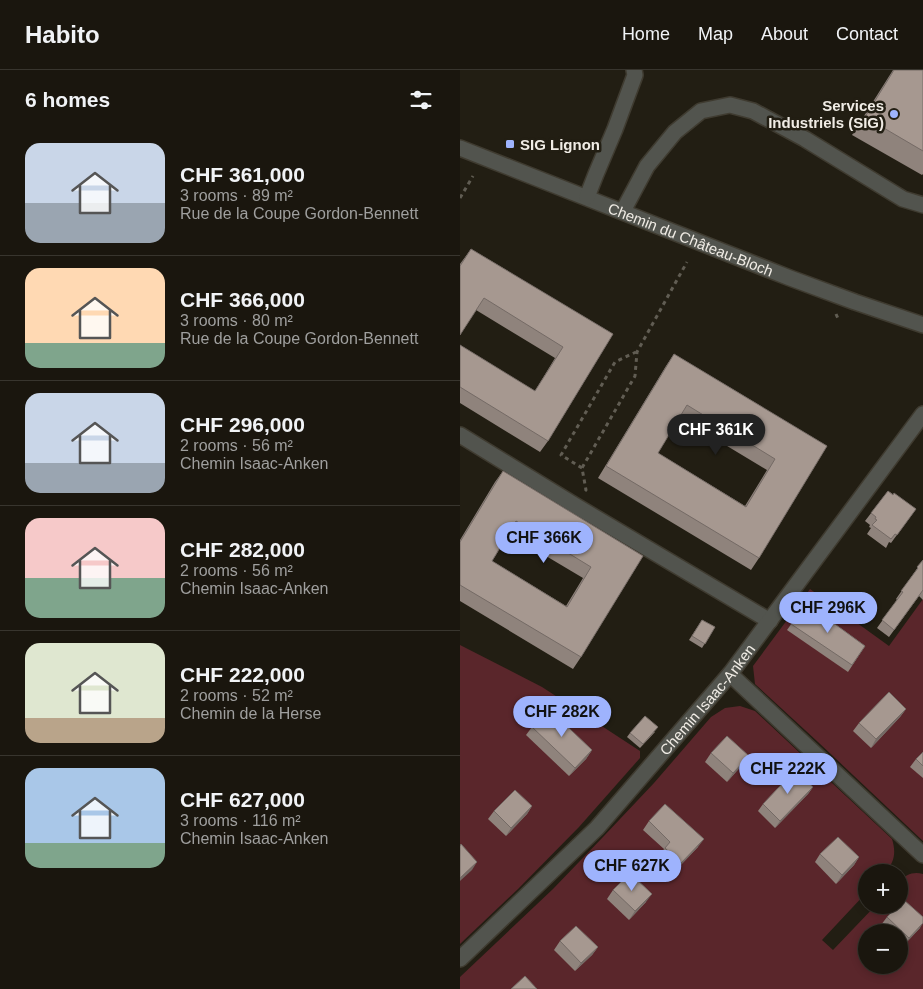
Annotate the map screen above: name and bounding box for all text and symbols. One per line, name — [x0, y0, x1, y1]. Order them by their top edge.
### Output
text: Habito — [25, 21, 100, 48]
text: Home — [622, 24, 670, 44]
text: Map — [698, 24, 733, 44]
text: About — [761, 24, 808, 44]
text: Contact — [836, 24, 898, 44]
icon: filters — [407, 86, 435, 114]
text: 6 homes — [25, 88, 110, 111]
place label: Services Industriels (SIG) — [768, 97, 884, 131]
marker: Services Industriels (SIG) — [888, 108, 900, 120]
place label: SIG Lignon — [520, 136, 600, 153]
marker: SIG Lignon — [504, 138, 516, 150]
icon: home — [65, 163, 125, 223]
text: CHF 361,000 — [180, 163, 305, 186]
text: 3 rooms · 89 m² — [180, 187, 293, 204]
street label: Chemin du Château-Bloch — [606, 199, 776, 279]
text: Rue de la Coupe Gordon-Bennett — [180, 205, 418, 222]
icon: home — [65, 288, 125, 348]
text: CHF 366,000 — [180, 288, 305, 311]
text: 3 rooms · 80 m² — [180, 312, 293, 329]
text: Rue de la Coupe Gordon-Bennett — [180, 330, 418, 347]
icon: home — [65, 413, 125, 473]
text: CHF 296,000 — [180, 413, 305, 436]
pin: CHF 361K — [664, 414, 768, 456]
text: CHF 361K — [678, 421, 754, 438]
text: 2 rooms · 56 m² — [180, 437, 293, 454]
text: Chemin Isaac-Anken — [180, 455, 329, 472]
pin: CHF 366K — [492, 522, 596, 564]
text: CHF 366K — [506, 529, 582, 546]
icon: home — [65, 538, 125, 598]
text: CHF 282,000 — [180, 538, 305, 561]
text: 2 rooms · 56 m² — [180, 562, 293, 579]
text: Chemin Isaac-Anken — [180, 580, 329, 597]
pin: CHF 296K — [776, 592, 880, 634]
text: CHF 296K — [790, 599, 866, 616]
street label: Chemin Isaac-Anken — [656, 640, 758, 758]
icon: home — [65, 663, 125, 723]
text: CHF 222,000 — [180, 663, 305, 686]
text: 2 rooms · 52 m² — [180, 687, 293, 704]
pin: CHF 282K — [510, 696, 614, 738]
text: CHF 282K — [524, 703, 600, 720]
text: Chemin de la Herse — [180, 705, 321, 722]
pin: CHF 222K — [736, 752, 840, 795]
text: CHF 222K — [750, 760, 826, 777]
icon: home — [65, 788, 125, 848]
text: CHF 627,000 — [180, 788, 305, 811]
text: 3 rooms · 116 m² — [180, 812, 301, 829]
text: Chemin Isaac-Anken — [180, 830, 329, 847]
pin: CHF 627K — [580, 850, 684, 892]
text: CHF 627K — [594, 857, 670, 874]
map controls — [858, 864, 908, 974]
button: + — [858, 864, 908, 914]
button: − — [858, 924, 908, 974]

